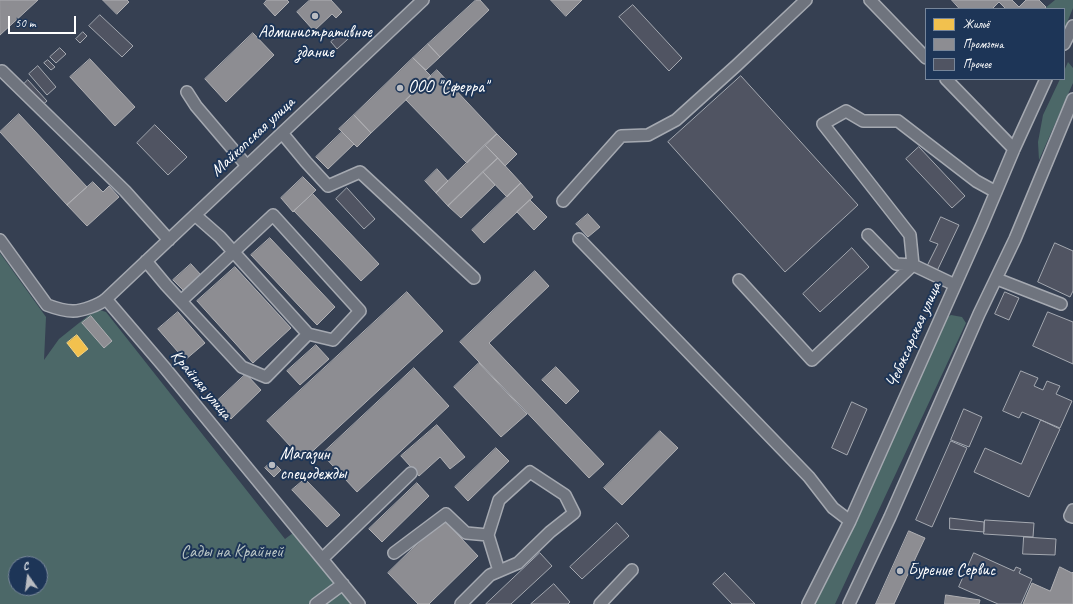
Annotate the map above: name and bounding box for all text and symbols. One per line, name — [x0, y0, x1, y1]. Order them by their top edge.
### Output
scale bar — [10, 8, 78, 34]
legend — [925, 8, 1065, 80]
marker: Административное здание — [310, 11, 320, 21]
text: 50 m — [15, 15, 35, 31]
text: Жильё — [963, 16, 989, 32]
place label: Административное здание — [258, 23, 372, 63]
text: Промзона — [963, 36, 1003, 52]
text: Прочее — [963, 56, 991, 72]
place label: ООО "Сферра" — [408, 78, 488, 98]
marker: ООО "Сферра" — [395, 83, 405, 93]
street label: Майкопская улица — [207, 93, 299, 181]
street label: Чебоксарская улица — [882, 279, 946, 391]
street label: Крайняя улица — [166, 346, 236, 424]
place label: Магазин спецодежды — [280, 445, 346, 485]
marker: Магазин спецодежды — [267, 460, 277, 470]
park label: Сады на Крайней — [181, 543, 283, 563]
north arrow — [8, 556, 48, 596]
text: С — [21, 558, 30, 573]
place label: Бурение Сервис — [908, 561, 995, 581]
marker: Бурение Сервис — [895, 566, 905, 576]

